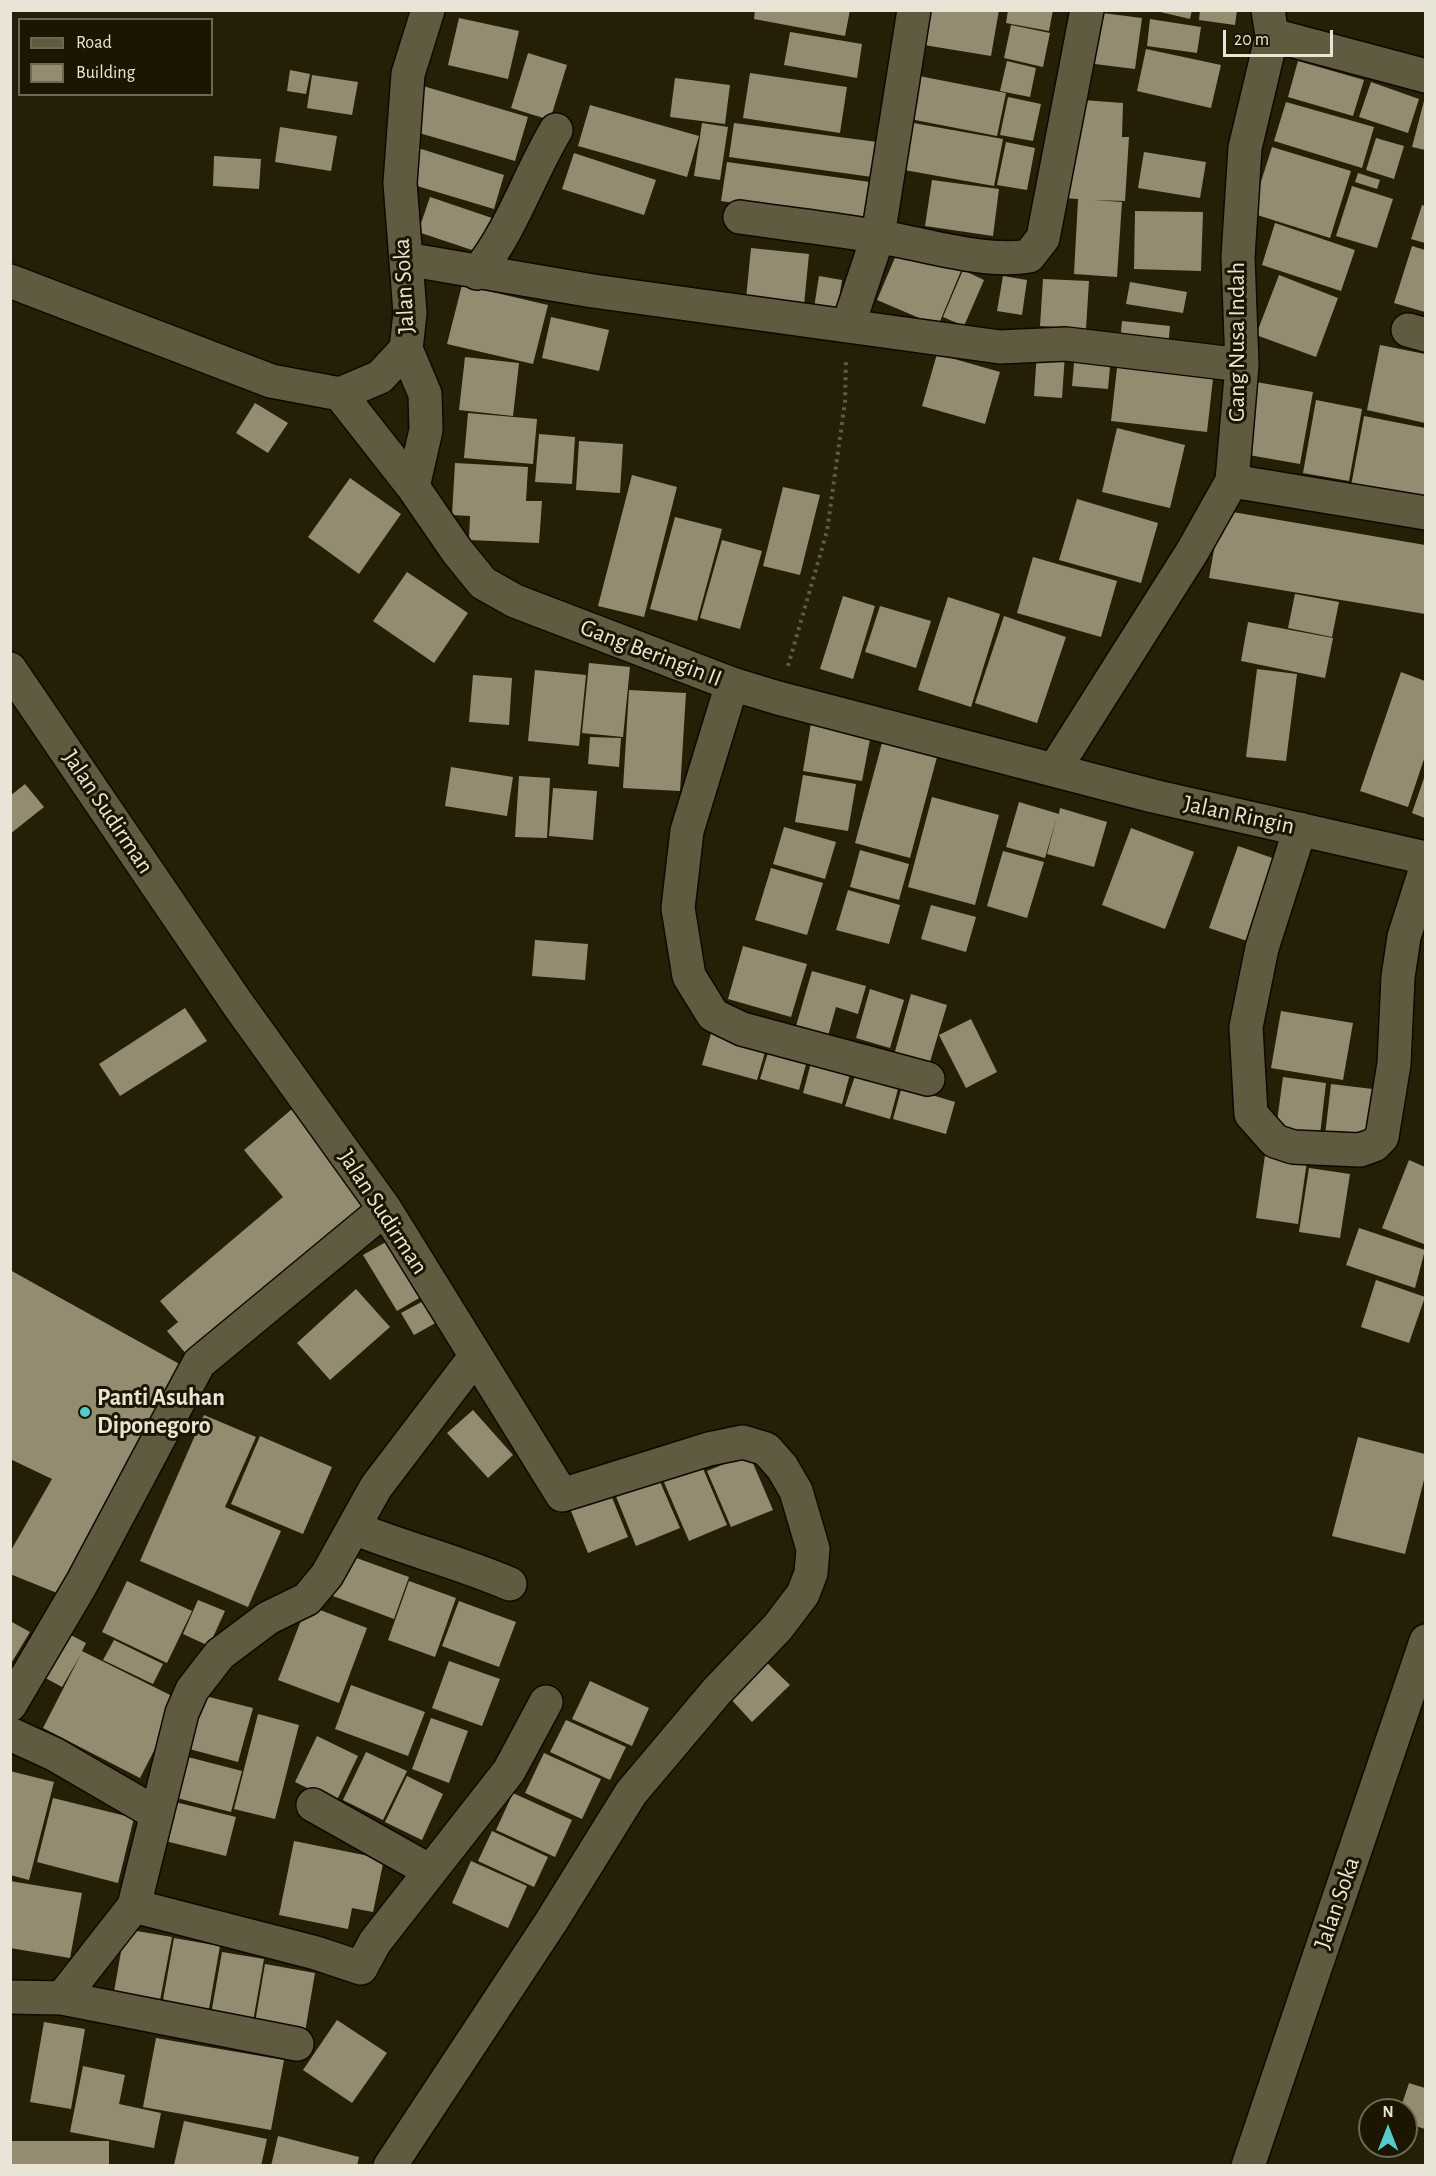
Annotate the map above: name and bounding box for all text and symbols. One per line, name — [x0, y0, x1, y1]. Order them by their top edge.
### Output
legend — [18, 18, 213, 96]
scale bar — [1226, 18, 1336, 56]
text: 20 m — [1234, 31, 1269, 49]
text: Road — [76, 34, 112, 52]
text: Building — [76, 64, 135, 82]
street label: Jalan Soka — [387, 238, 421, 334]
street label: Gang Nusa Indah — [1223, 262, 1251, 422]
street label: Gang Beringin II — [576, 613, 726, 693]
street label: Jalan Sudirman — [56, 745, 160, 879]
street label: Jalan Ringin — [1181, 789, 1297, 841]
street label: Jalan Sudirman — [332, 1144, 434, 1280]
place label: Panti Asuhan Diponegoro — [97, 1384, 225, 1440]
marker: Panti Asuhan Diponegoro — [78, 1405, 92, 1419]
street label: Jalan Soka — [1308, 1853, 1366, 1953]
north arrow — [1358, 2098, 1418, 2158]
text: N — [1382, 2104, 1394, 2120]

